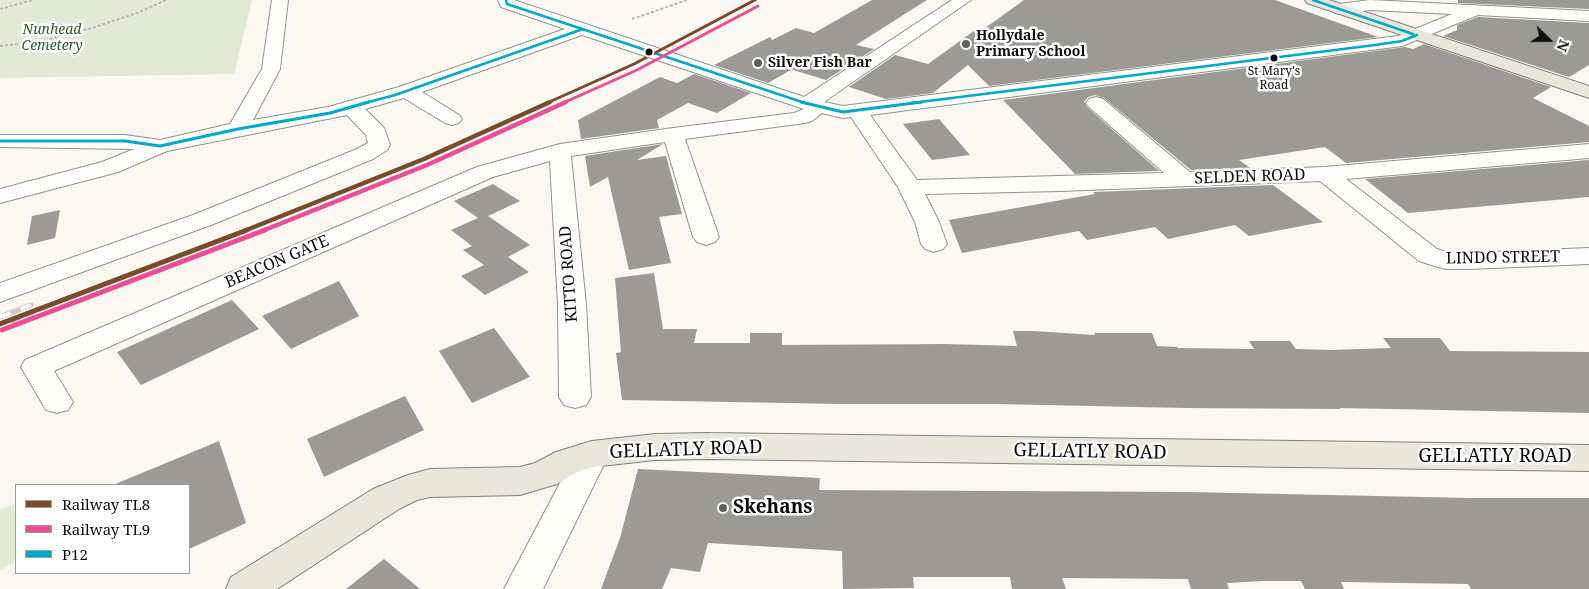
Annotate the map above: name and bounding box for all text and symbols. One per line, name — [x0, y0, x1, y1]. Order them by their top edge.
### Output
north arrow — [1524, 15, 1574, 65]
park label: Nunhead Cemetery — [21, 22, 83, 54]
place label: Hollydale Primary School — [976, 28, 1085, 60]
text: N — [1552, 37, 1574, 54]
marker: Hollydale Primary School — [960, 38, 972, 50]
unlabelled marker — [644, 47, 654, 57]
marker: St Mary's Road — [1269, 53, 1279, 63]
place label: Silver Fish Bar — [768, 55, 872, 71]
marker: Silver Fish Bar — [752, 57, 764, 69]
place label: St Mary's Road — [1248, 65, 1300, 93]
street label: SELDEN ROAD — [1194, 165, 1306, 189]
street label: KITTO ROAD — [556, 225, 582, 323]
street label: BEACON GATE — [222, 231, 332, 293]
street label: LINDO STREET — [1446, 247, 1560, 269]
street label: GELLATLY ROAD — [609, 436, 763, 464]
street label: GELLATLY ROAD — [1013, 439, 1167, 465]
street label: GELLATLY ROAD — [1418, 446, 1572, 468]
legend — [15, 484, 190, 574]
text: Railway TL8 — [62, 494, 150, 514]
place label: Skehans — [733, 497, 812, 519]
marker: Skehans — [717, 502, 729, 514]
text: Railway TL9 — [62, 519, 150, 539]
text: P12 — [62, 544, 88, 564]

